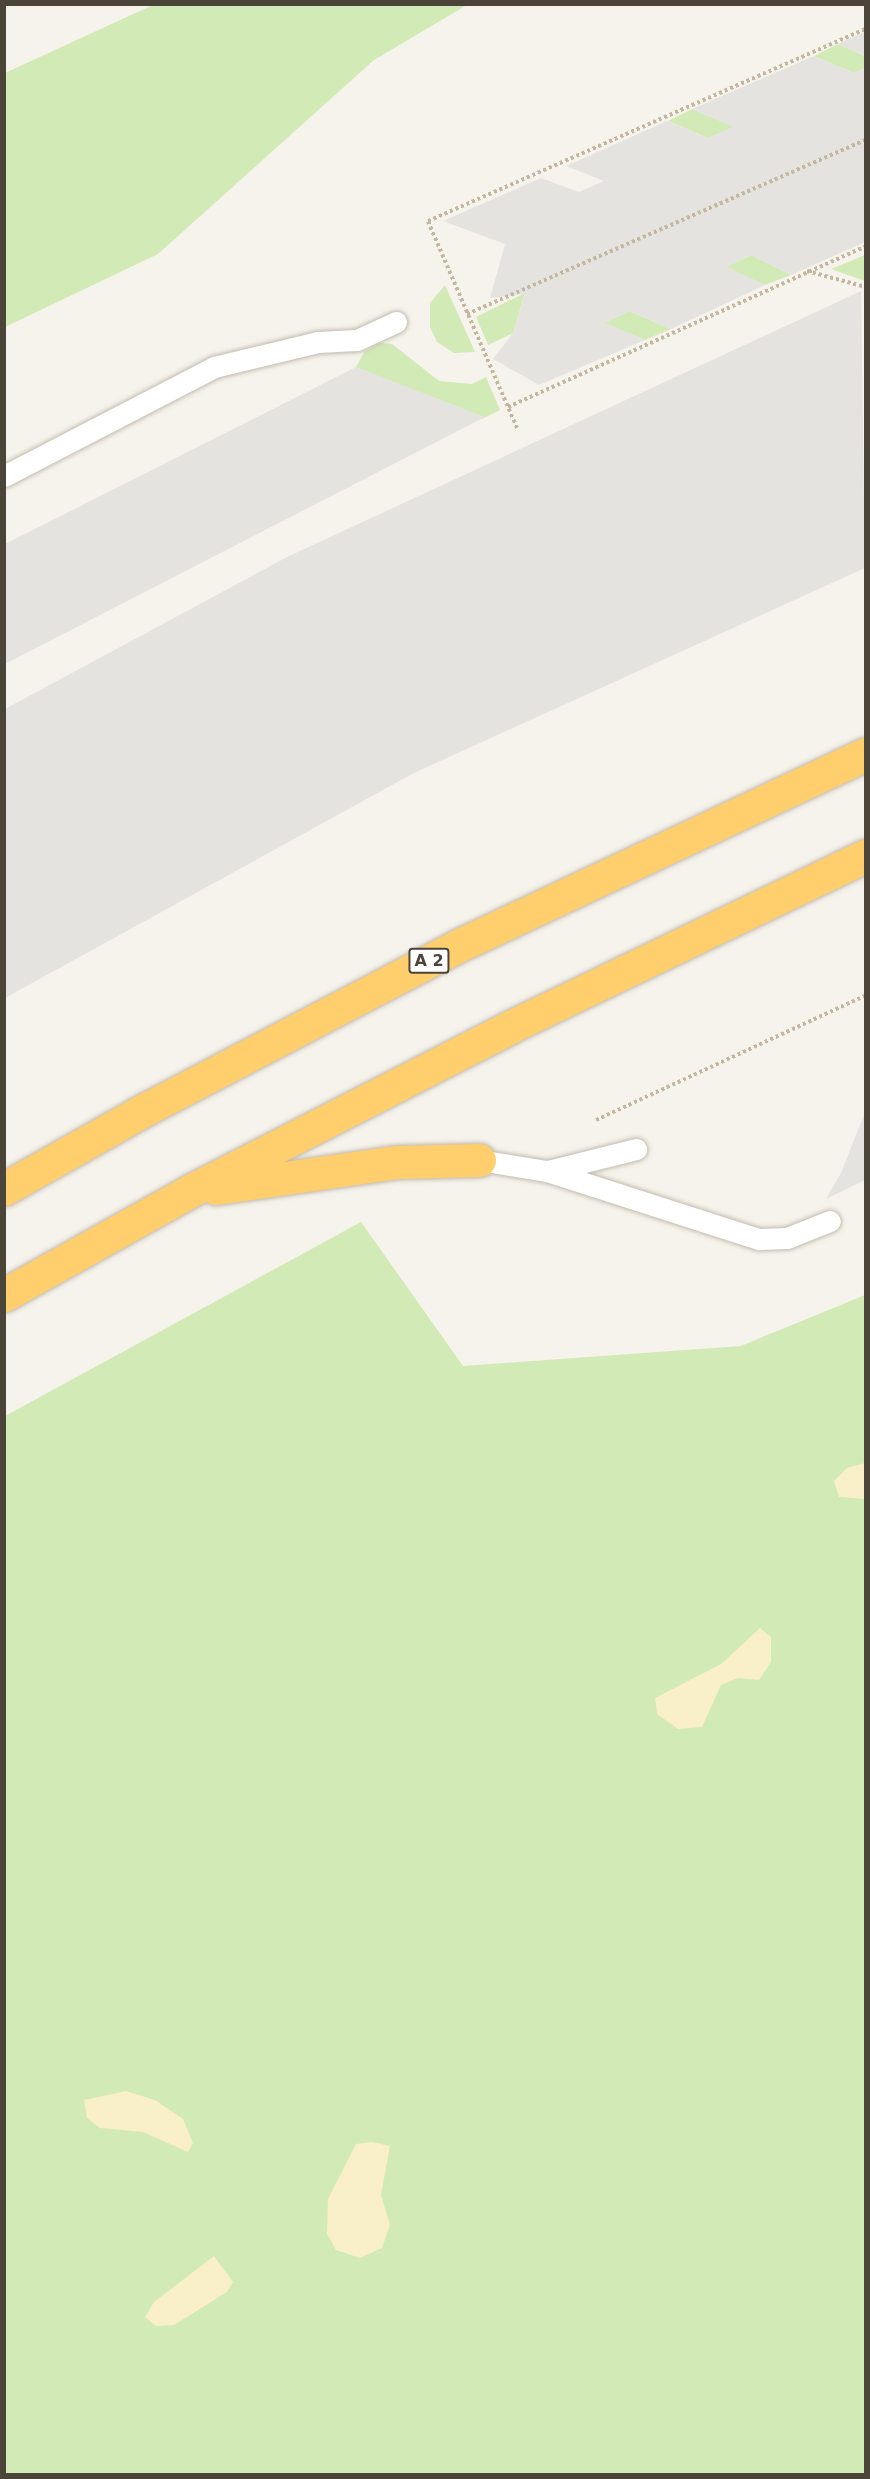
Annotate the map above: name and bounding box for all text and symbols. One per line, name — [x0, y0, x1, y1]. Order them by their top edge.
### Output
road number: A 2 — [408, 948, 450, 974]

